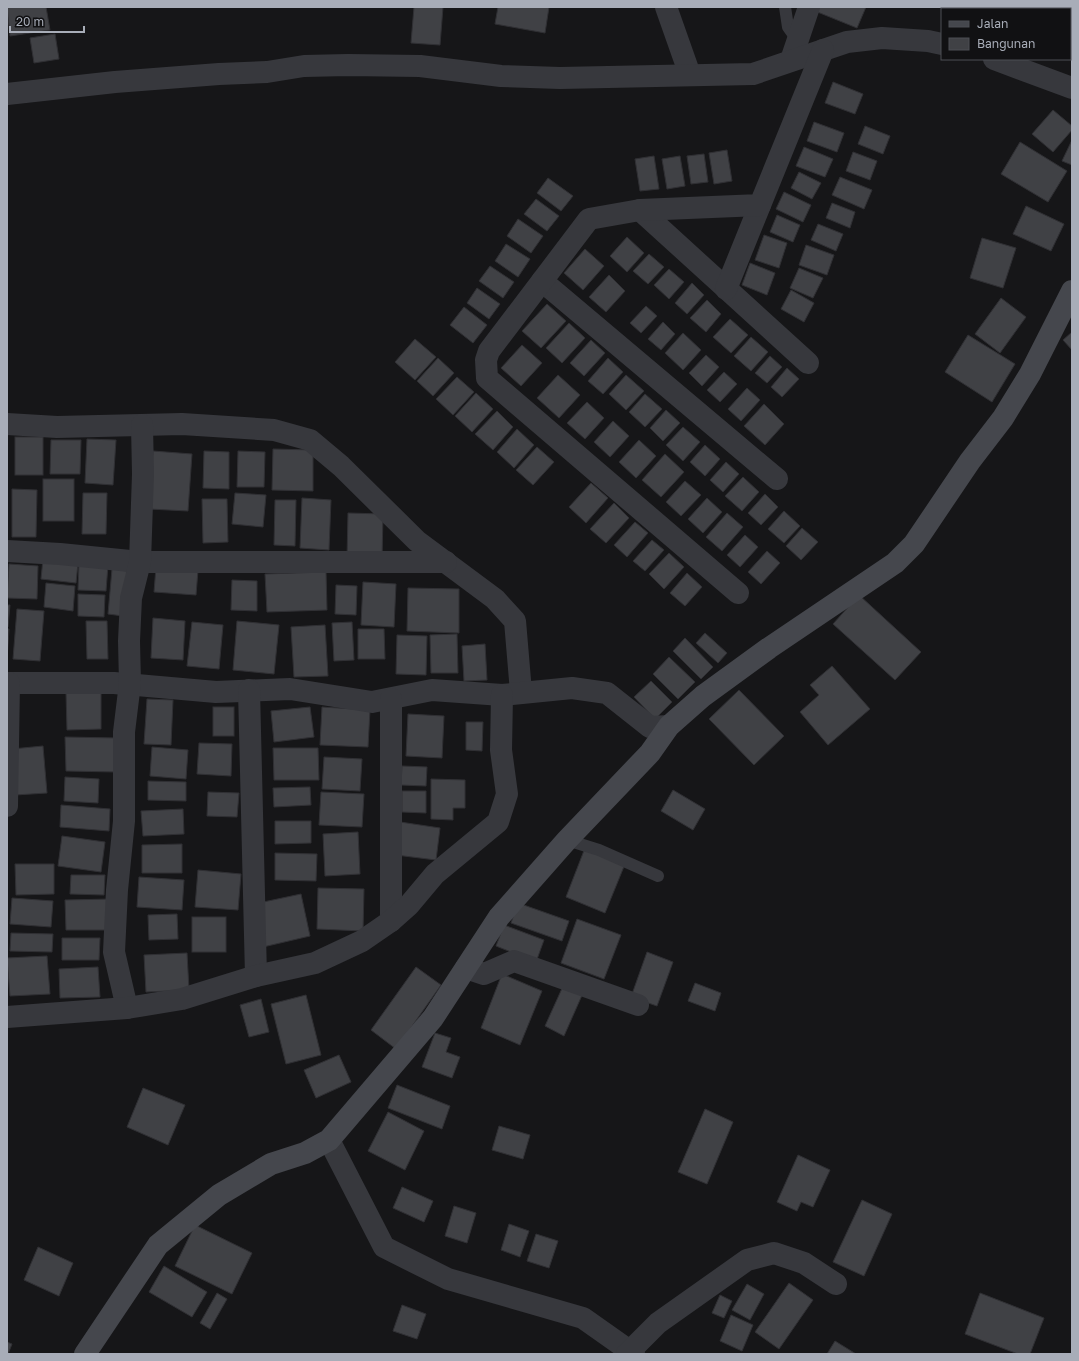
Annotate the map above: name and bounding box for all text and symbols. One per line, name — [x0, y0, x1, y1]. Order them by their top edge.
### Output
scale bar — [10, 8, 84, 34]
legend — [941, 8, 1071, 60]
text: 20 m — [16, 14, 44, 29]
text: Jalan — [977, 16, 1008, 31]
text: Bangunan — [977, 36, 1035, 51]

